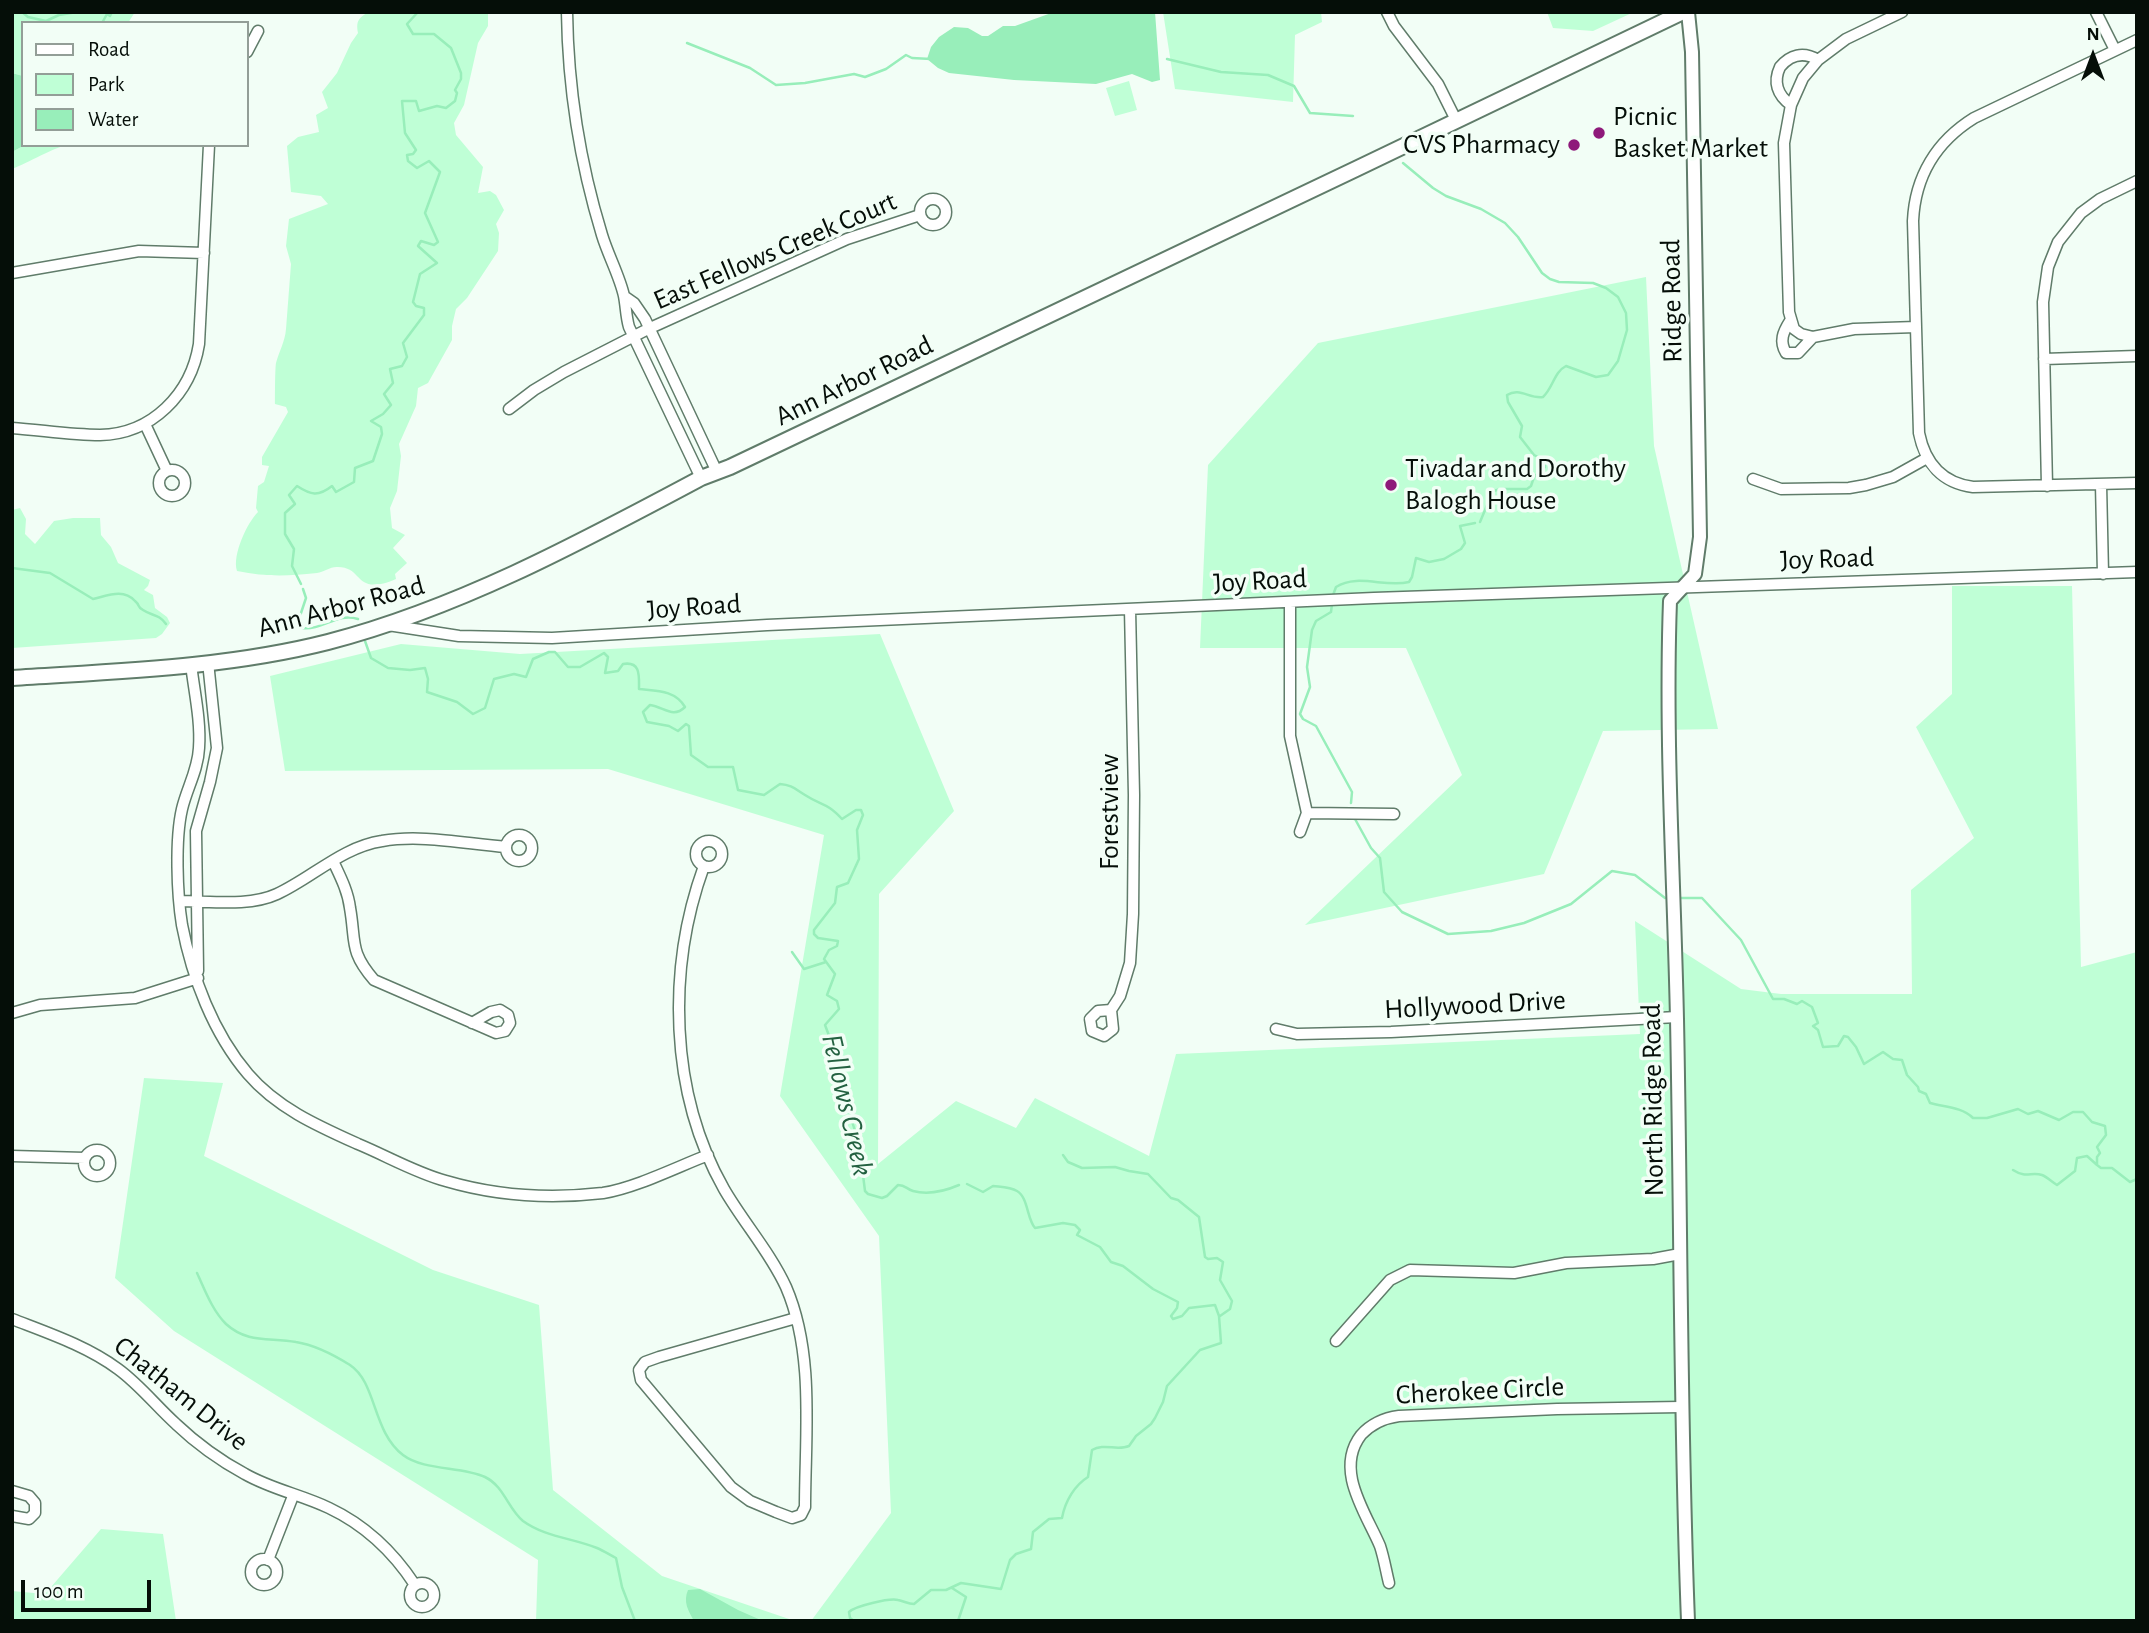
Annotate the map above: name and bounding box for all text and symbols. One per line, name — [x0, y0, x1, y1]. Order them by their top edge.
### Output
legend — [21, 21, 248, 147]
north arrow — [2058, 21, 2128, 91]
text: N — [2086, 25, 2100, 44]
text: Road — [88, 39, 130, 60]
text: Park — [88, 74, 124, 95]
place label: Picnic Basket Market — [1613, 100, 1768, 166]
text: Water — [88, 109, 138, 130]
marker: Picnic Basket Market — [1591, 125, 1607, 141]
place label: CVS Pharmacy — [1403, 128, 1560, 162]
marker: CVS Pharmacy — [1566, 137, 1582, 153]
street label: East Fellows Creek Court — [648, 185, 902, 317]
street label: Ridge Road — [1654, 239, 1690, 363]
street label: Ann Arbor Road — [770, 328, 938, 434]
place label: Tivadar and Dorothy Balogh House — [1405, 452, 1626, 518]
marker: Tivadar and Dorothy Balogh House — [1383, 477, 1399, 493]
street label: Joy Road — [1780, 541, 1874, 577]
street label: Joy Road — [1212, 562, 1308, 600]
street label: Ann Arbor Road — [254, 569, 428, 645]
street label: Joy Road — [646, 587, 742, 627]
street label: Forestview — [1093, 754, 1127, 870]
street label: Hollywood Drive — [1384, 983, 1566, 1027]
street label: North Ridge Road — [1635, 1003, 1671, 1197]
water label: Fellows Creek — [813, 1031, 881, 1179]
street label: Chatham Drive — [107, 1330, 255, 1458]
street label: Cherokee Circle — [1395, 1370, 1565, 1412]
scale bar — [24, 1566, 154, 1610]
text: 100 m — [34, 1581, 84, 1602]

